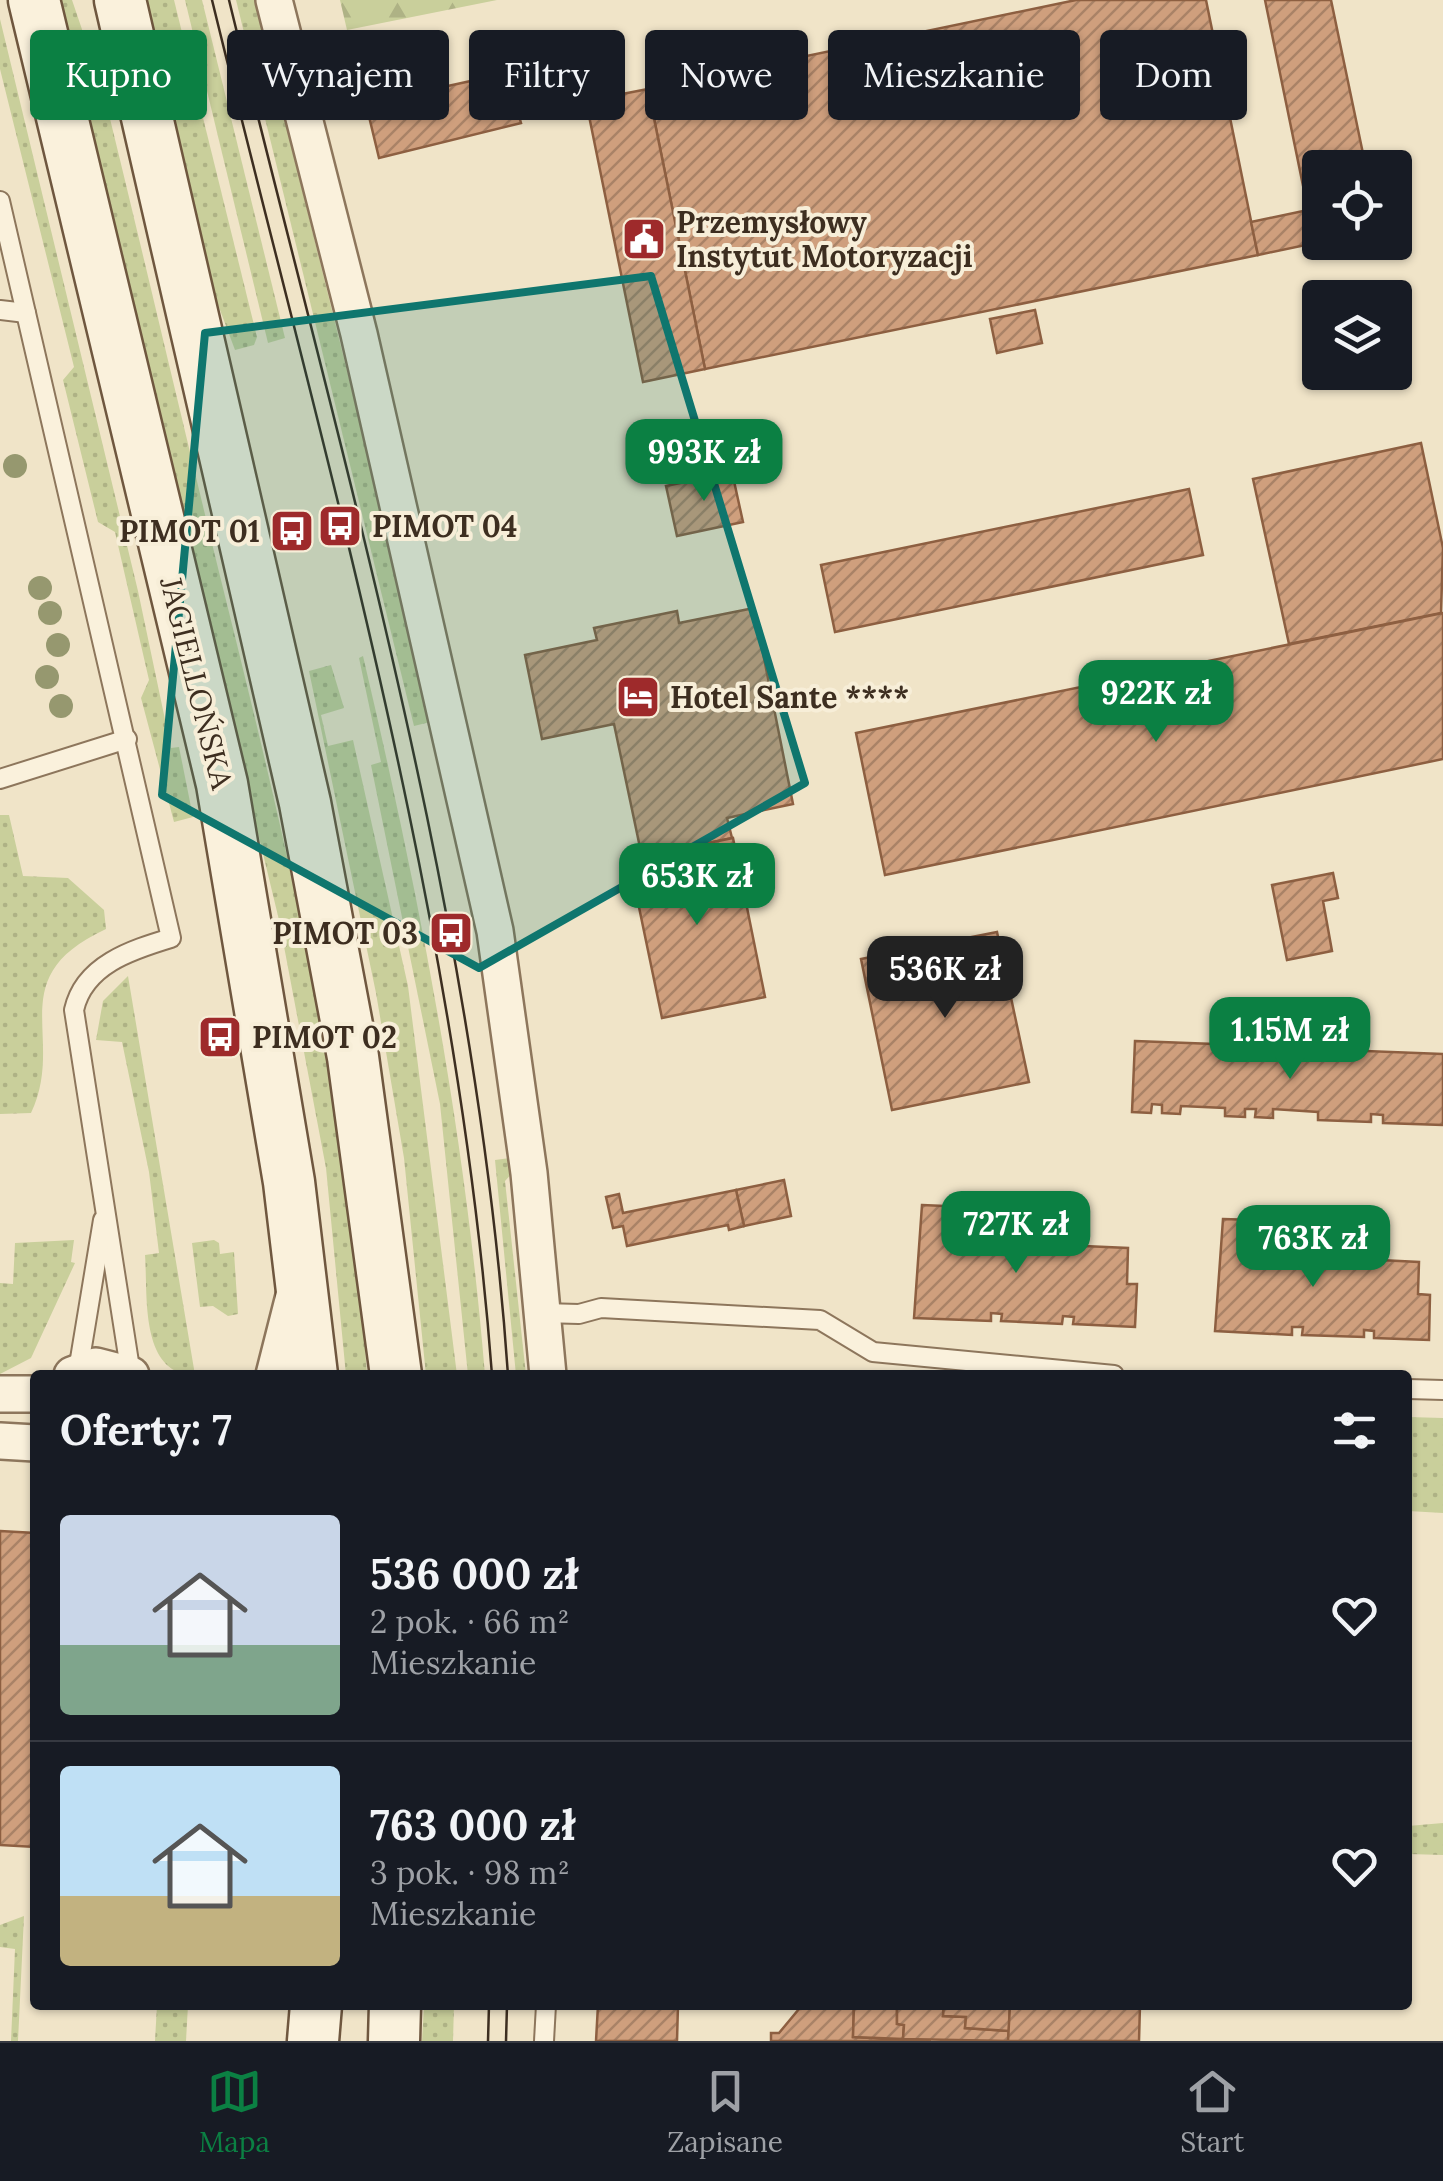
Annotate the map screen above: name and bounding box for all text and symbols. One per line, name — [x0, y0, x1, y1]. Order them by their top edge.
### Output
chip: Kupno — [30, 30, 207, 120]
chip: Wynajem — [227, 30, 449, 120]
chip: Filtry — [469, 30, 625, 120]
chip: Nowe — [645, 30, 808, 120]
chip: Mieszkanie — [828, 30, 1080, 120]
chip: Dom — [1100, 30, 1247, 120]
map controls — [1302, 150, 1412, 390]
button: locate — [1302, 150, 1412, 260]
place label: Przemysłowy Instytut Motoryzacji — [676, 203, 973, 276]
public building icon: Przemysłowy Instytut Motoryzacji — [621, 216, 667, 262]
button: layers — [1302, 280, 1412, 390]
pin: 993K zł — [612, 419, 796, 504]
text: 993K zł — [647, 431, 761, 472]
bus stop icon: PIMOT 04 — [317, 503, 363, 549]
place label: PIMOT 04 — [372, 507, 517, 545]
bus stop icon: PIMOT 01 — [269, 508, 315, 554]
place label: PIMOT 01 — [119, 512, 260, 550]
street label: JAGIELLOŃSKA — [152, 572, 242, 794]
pin: 922K zł — [1064, 660, 1248, 745]
text: 922K zł — [1101, 672, 1211, 713]
hotel icon: Hotel Sante **** — [615, 674, 661, 720]
place label: Hotel Sante **** — [670, 678, 909, 716]
pin: 653K zł — [605, 843, 789, 928]
text: 653K zł — [641, 855, 753, 896]
bus stop icon: PIMOT 03 — [428, 910, 474, 956]
place label: PIMOT 03 — [272, 914, 418, 952]
pin: 536K zł — [853, 936, 1037, 1021]
text: 536K zł — [889, 948, 1001, 989]
pin: 1.15M zł — [1187, 997, 1393, 1082]
text: 1.15M zł — [1231, 1009, 1349, 1050]
bus stop icon: PIMOT 02 — [197, 1014, 243, 1060]
place label: PIMOT 02 — [252, 1018, 397, 1056]
pin: 727K zł — [924, 1191, 1108, 1276]
text: 727K zł — [963, 1203, 1069, 1244]
pin: 763K zł — [1221, 1205, 1405, 1290]
text: 763K zł — [1258, 1217, 1368, 1258]
text: Oferty: 7 — [60, 1403, 232, 1457]
icon: filters — [1327, 1403, 1382, 1458]
text: 536 000 zł — [370, 1547, 578, 1601]
icon: home — [140, 1555, 260, 1675]
icon: heart — [1327, 1588, 1382, 1643]
text: 2 pok. · 66 m² — [370, 1601, 570, 1642]
text: Mieszkanie — [370, 1642, 536, 1683]
text: 763 000 zł — [370, 1798, 575, 1852]
icon: home — [140, 1806, 260, 1926]
icon: heart — [1327, 1839, 1382, 1894]
text: 3 pok. · 98 m² — [370, 1852, 570, 1893]
text: Mieszkanie — [370, 1893, 536, 1934]
tab: Mapa — [199, 2064, 270, 2160]
tab: Zapisane — [667, 2064, 783, 2160]
tab: Start — [1180, 2064, 1244, 2160]

